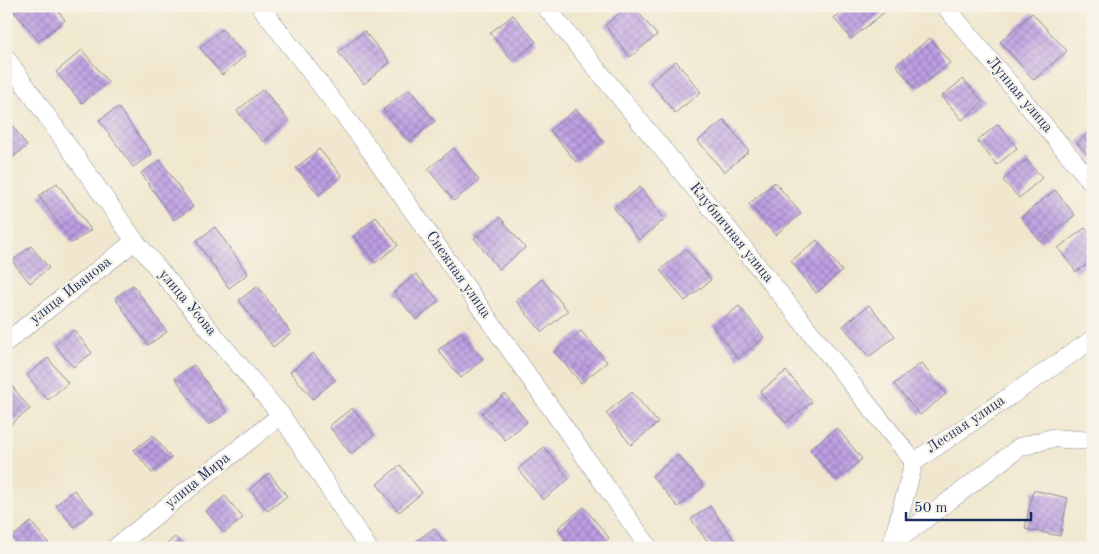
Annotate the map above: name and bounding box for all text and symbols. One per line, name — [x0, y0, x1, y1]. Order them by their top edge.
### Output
street label: Лунная улица — [983, 54, 1055, 136]
street label: Клубничная улица — [686, 180, 776, 286]
street label: Снежная улица — [423, 229, 494, 322]
street label: улица Иванова — [27, 254, 115, 327]
street label: улица Усова — [155, 267, 219, 339]
street label: Лесная улица — [924, 393, 1008, 457]
street label: улица Мира — [163, 450, 234, 511]
scale bar — [906, 489, 1032, 521]
text: 50 m — [914, 501, 948, 516]

